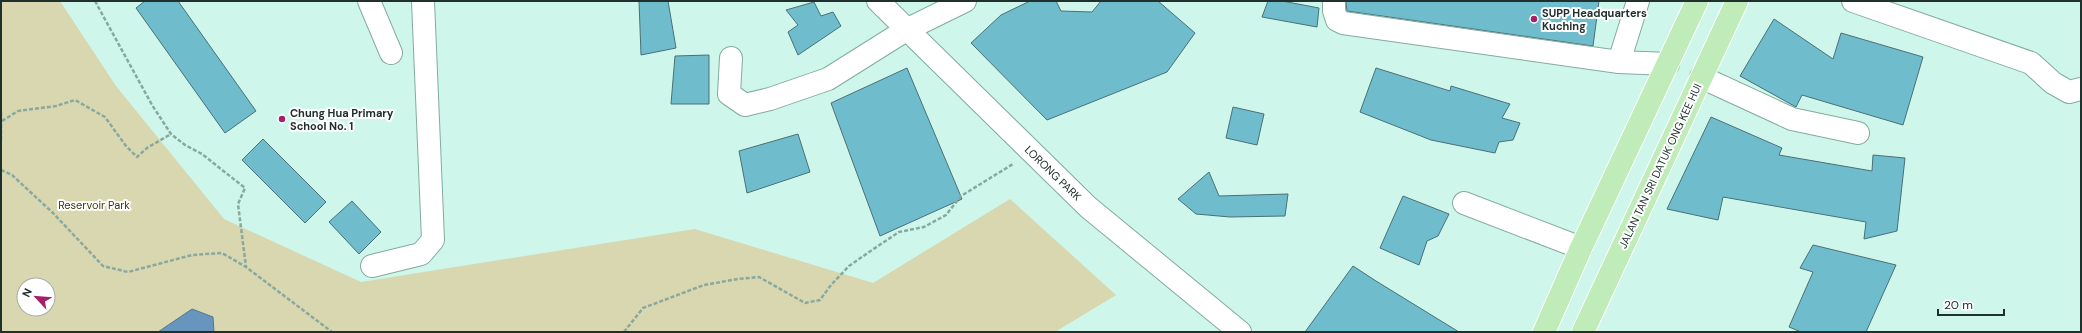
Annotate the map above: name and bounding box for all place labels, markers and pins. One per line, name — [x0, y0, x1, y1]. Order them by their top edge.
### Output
place label: SUPP Headquarters Kuching — [1542, 6, 1647, 33]
marker: SUPP Headquarters Kuching — [1529, 14, 1539, 24]
place label: Chung Hua Primary School No. 1 — [290, 106, 394, 133]
marker: Chung Hua Primary School No. 1 — [277, 114, 287, 124]

